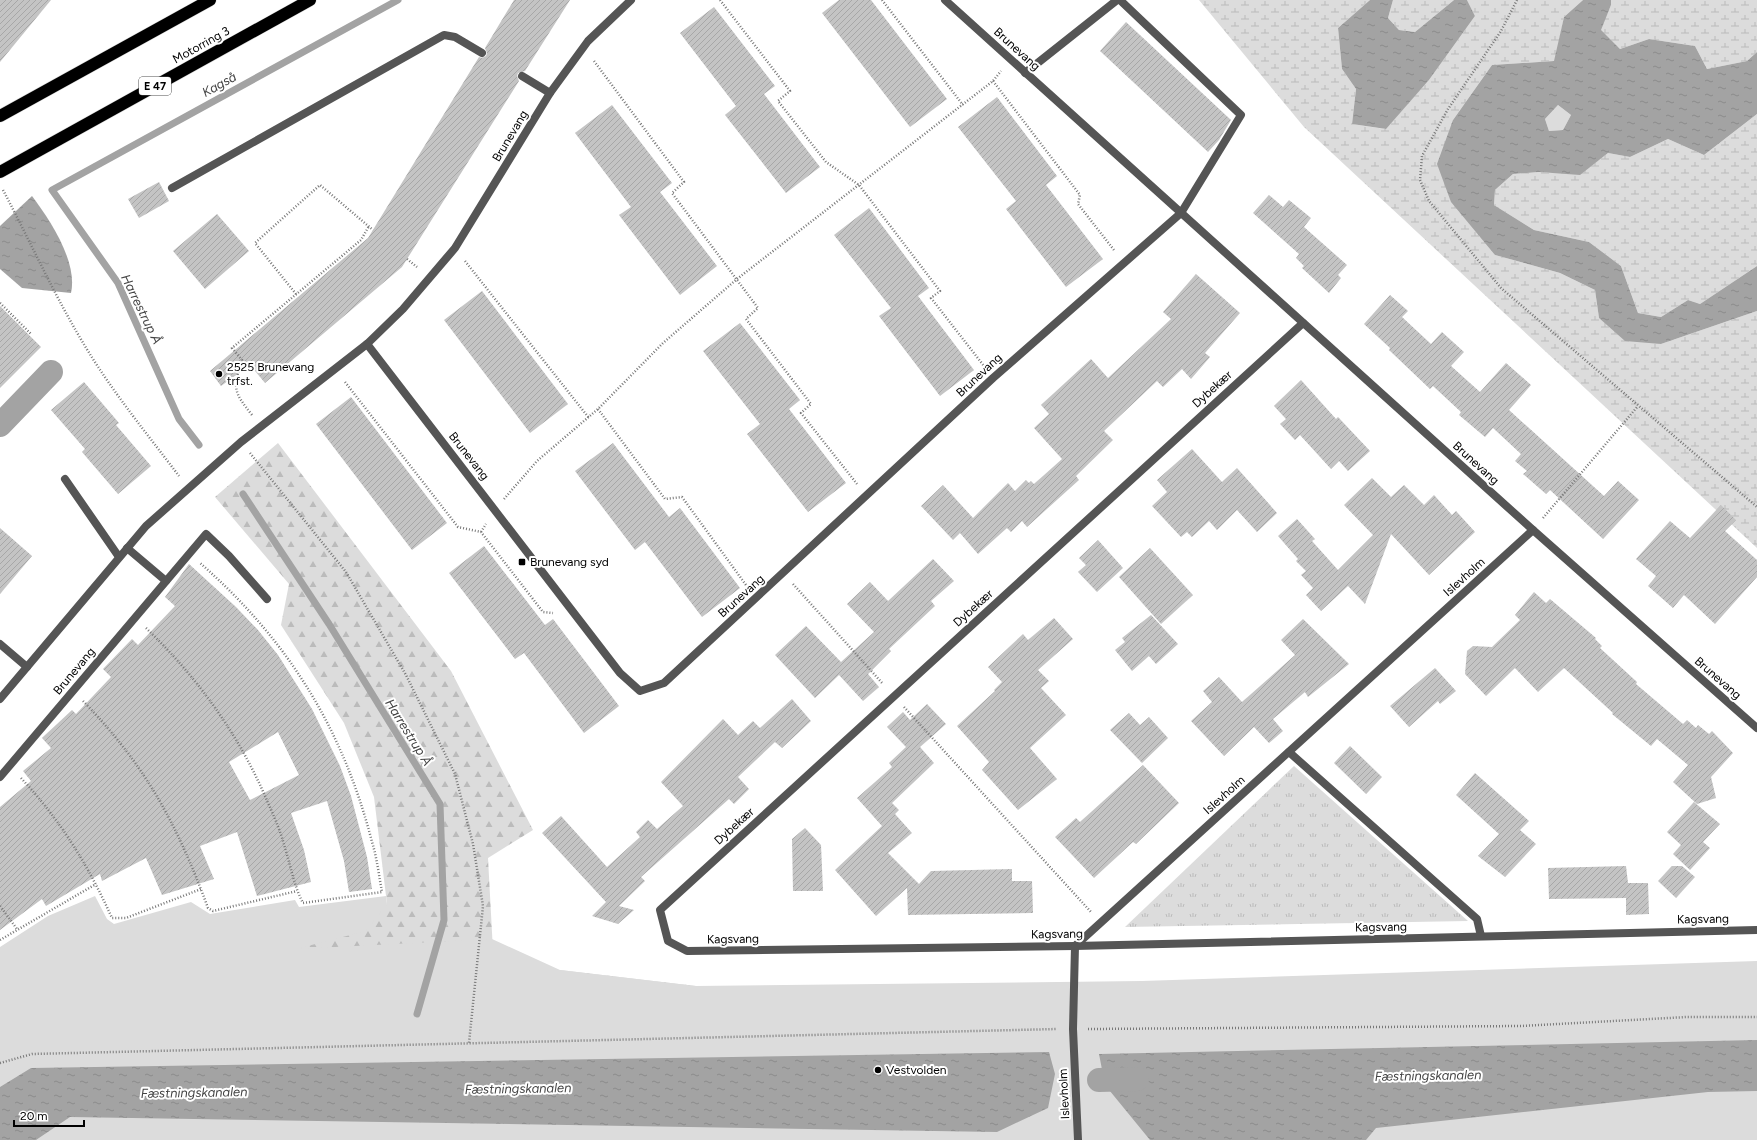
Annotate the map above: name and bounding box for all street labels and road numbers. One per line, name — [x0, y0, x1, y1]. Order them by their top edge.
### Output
street label: Motorring 3 — [170, 24, 232, 66]
street label: Brunevang — [991, 25, 1043, 73]
road number: E 47 — [139, 77, 171, 95]
street label: Brunevang — [489, 108, 531, 164]
street label: Brunevang — [953, 350, 1005, 400]
street label: Dybekær — [1189, 368, 1235, 410]
street label: Brunevang — [446, 429, 492, 483]
street label: Brunevang — [1450, 439, 1502, 487]
street label: Islevholm — [1441, 555, 1487, 599]
street label: Brunevang — [715, 572, 767, 620]
street label: Dybekær — [950, 587, 996, 629]
street label: Brunevang — [50, 645, 98, 697]
street label: Brunevang — [1692, 654, 1744, 702]
street label: Islevholm — [1201, 773, 1247, 817]
street label: Dybekær — [711, 805, 757, 847]
street label: Kagsvang — [1677, 912, 1729, 926]
street label: Kagsvang — [1355, 920, 1407, 934]
street label: Kagsvang — [1031, 927, 1083, 941]
street label: Kagsvang — [707, 932, 759, 946]
street label: Islevholm — [1056, 1068, 1072, 1120]

